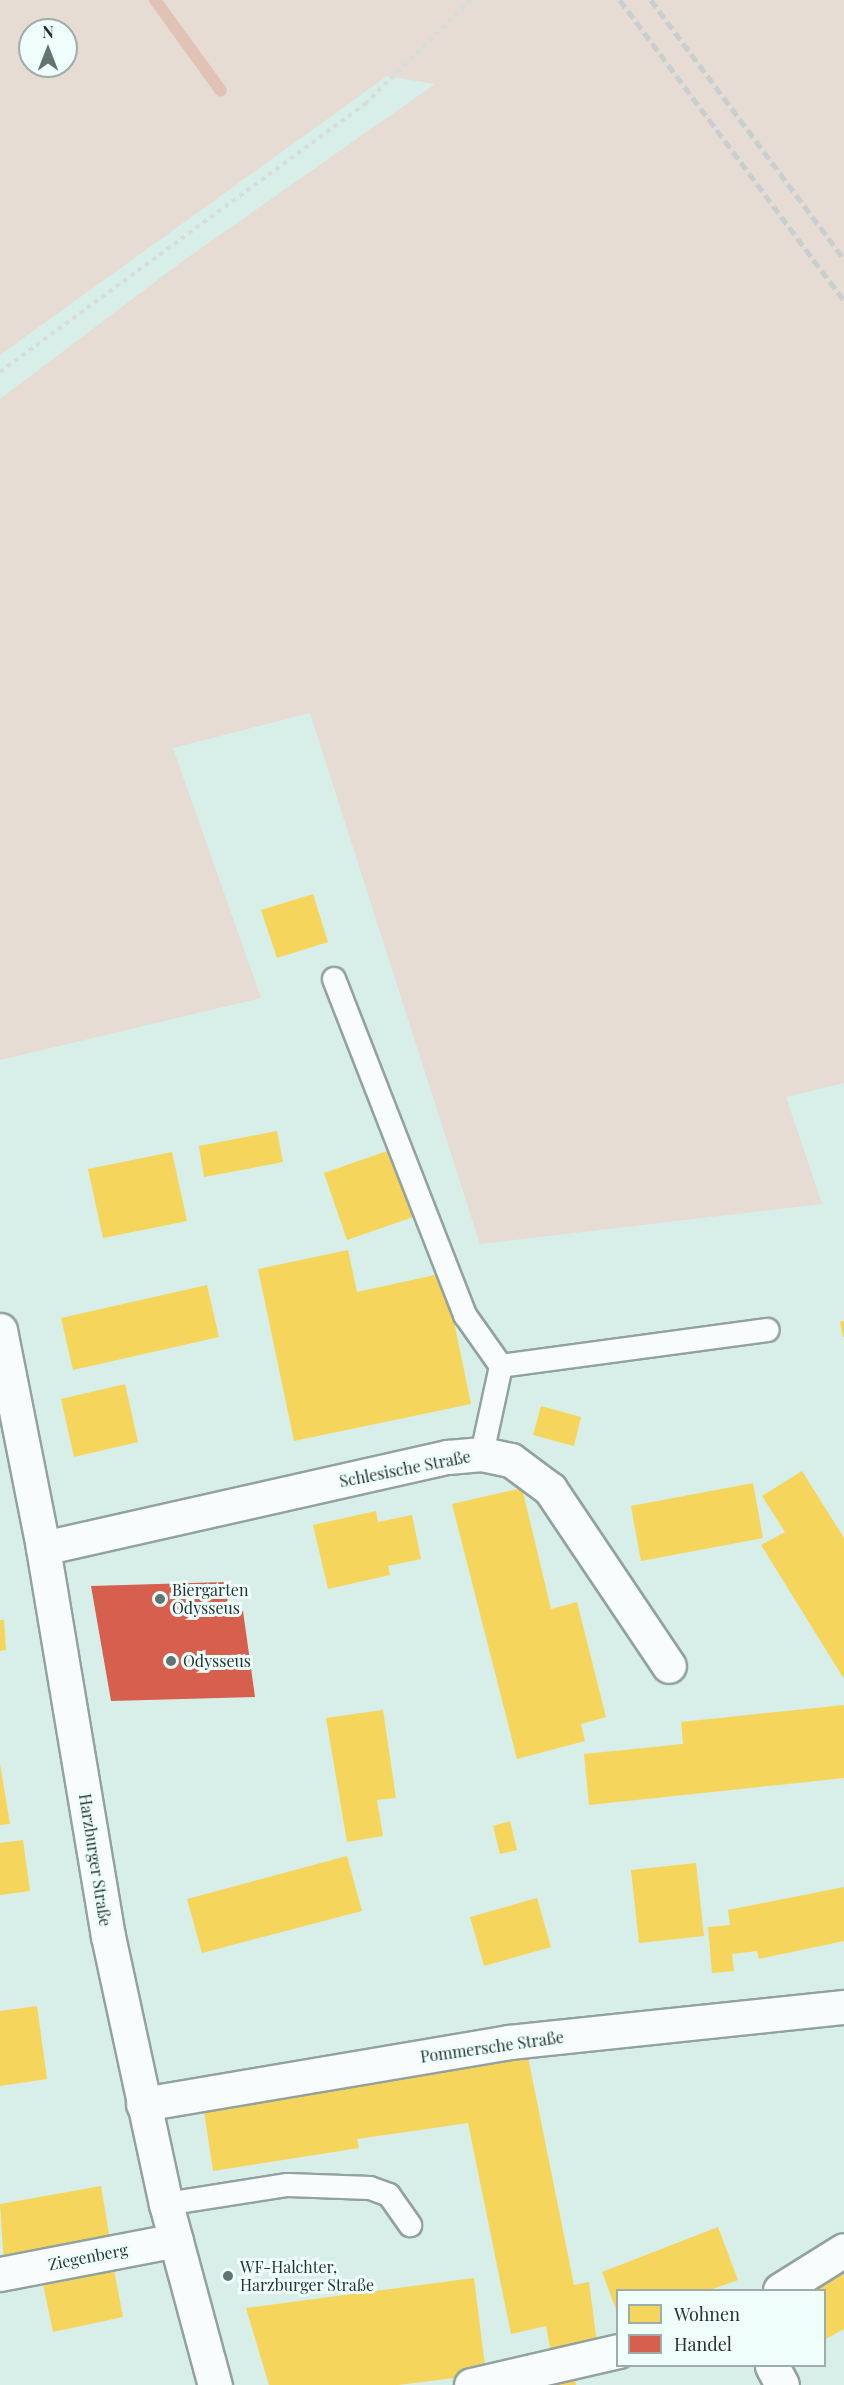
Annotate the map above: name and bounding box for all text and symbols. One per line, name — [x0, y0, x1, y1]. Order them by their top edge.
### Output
north arrow — [18, 18, 78, 78]
text: N — [42, 21, 54, 42]
street label: Schlesische Straße — [338, 1447, 472, 1491]
place label: Biergarten Odysseus — [172, 1580, 248, 1618]
marker: Biergarten Odysseus — [153, 1592, 167, 1606]
place label: Odysseus — [183, 1651, 251, 1671]
marker: Odysseus — [164, 1654, 178, 1668]
street label: Harzburger Straße — [75, 1792, 115, 1928]
street label: Pommersche Straße — [419, 2027, 565, 2067]
street label: Ziegenberg — [46, 2240, 130, 2274]
place label: WF-Halchter, Harzburger Straße — [240, 2257, 374, 2295]
marker: WF-Halchter, Harzburger Straße — [221, 2269, 235, 2283]
legend — [616, 2289, 826, 2367]
text: Wohnen — [674, 2302, 740, 2326]
text: Handel — [674, 2332, 732, 2356]

